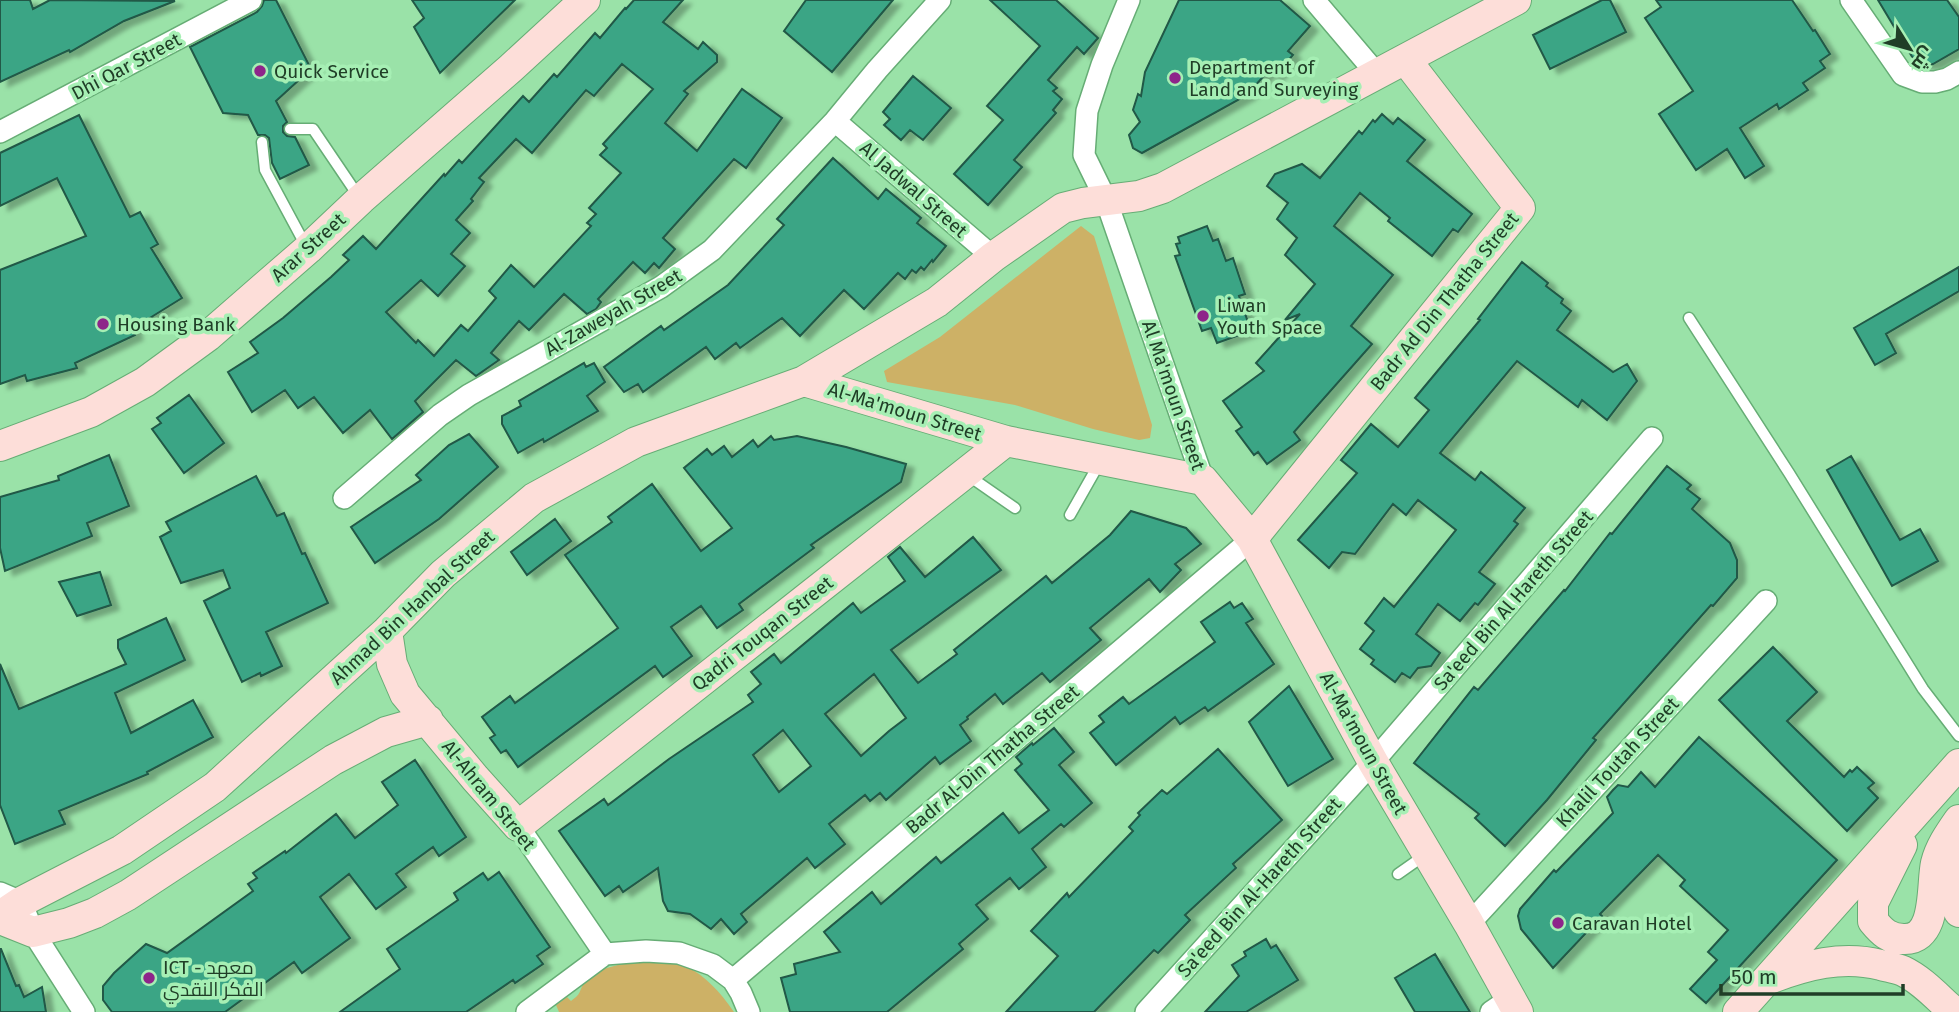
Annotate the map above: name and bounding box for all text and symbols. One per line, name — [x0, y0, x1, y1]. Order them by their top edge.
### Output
north arrow — [1875, 14, 1945, 84]
street label: Dhi Qar Street — [67, 28, 185, 105]
text: ش — [1907, 42, 1940, 76]
place label: Department of Land and Surveying — [1189, 56, 1358, 101]
place label: Quick Service — [274, 60, 389, 83]
marker: Quick Service — [252, 63, 268, 79]
marker: Department of Land and Surveying — [1167, 70, 1183, 86]
street label: Al Jadwal Street — [855, 137, 972, 242]
street label: Badr Ad Din Thatha Street — [1365, 207, 1524, 395]
street label: Arar Street — [267, 208, 350, 287]
street label: Al-Zaweyah Street — [541, 264, 686, 361]
place label: Liwan Youth Space — [1217, 294, 1322, 339]
marker: Liwan Youth Space — [1195, 308, 1211, 324]
place label: Housing Bank — [117, 313, 235, 336]
marker: Housing Bank — [95, 316, 111, 332]
street label: Al Ma'moun Street — [1137, 317, 1210, 473]
street label: Al-Ma'moun Street — [825, 377, 984, 446]
street label: Sa'eed Bin Al Hareth Street — [1429, 505, 1598, 695]
street label: Ahmad Bin Hanbal Street — [326, 525, 499, 689]
street label: Qadri Touqan Street — [687, 571, 838, 696]
street label: Al-Ma'moun Street — [1315, 668, 1412, 819]
street label: Badr Al-Din Thatha Street — [901, 680, 1084, 839]
street label: Khalil Toutah Street — [1551, 692, 1684, 832]
street label: Al-Ahram Street — [437, 735, 540, 855]
street label: Sa'eed Bin Al-Hareth Street — [1173, 793, 1346, 982]
place label: Caravan Hotel — [1572, 912, 1692, 935]
marker: Caravan Hotel — [1550, 915, 1566, 931]
scale bar — [1721, 953, 1903, 997]
place label: ICT - معهد الفكر النقدي — [163, 956, 264, 1004]
text: 50 m — [1731, 964, 1777, 990]
marker: ICT - معهد الفكر النقدي — [141, 970, 157, 986]

